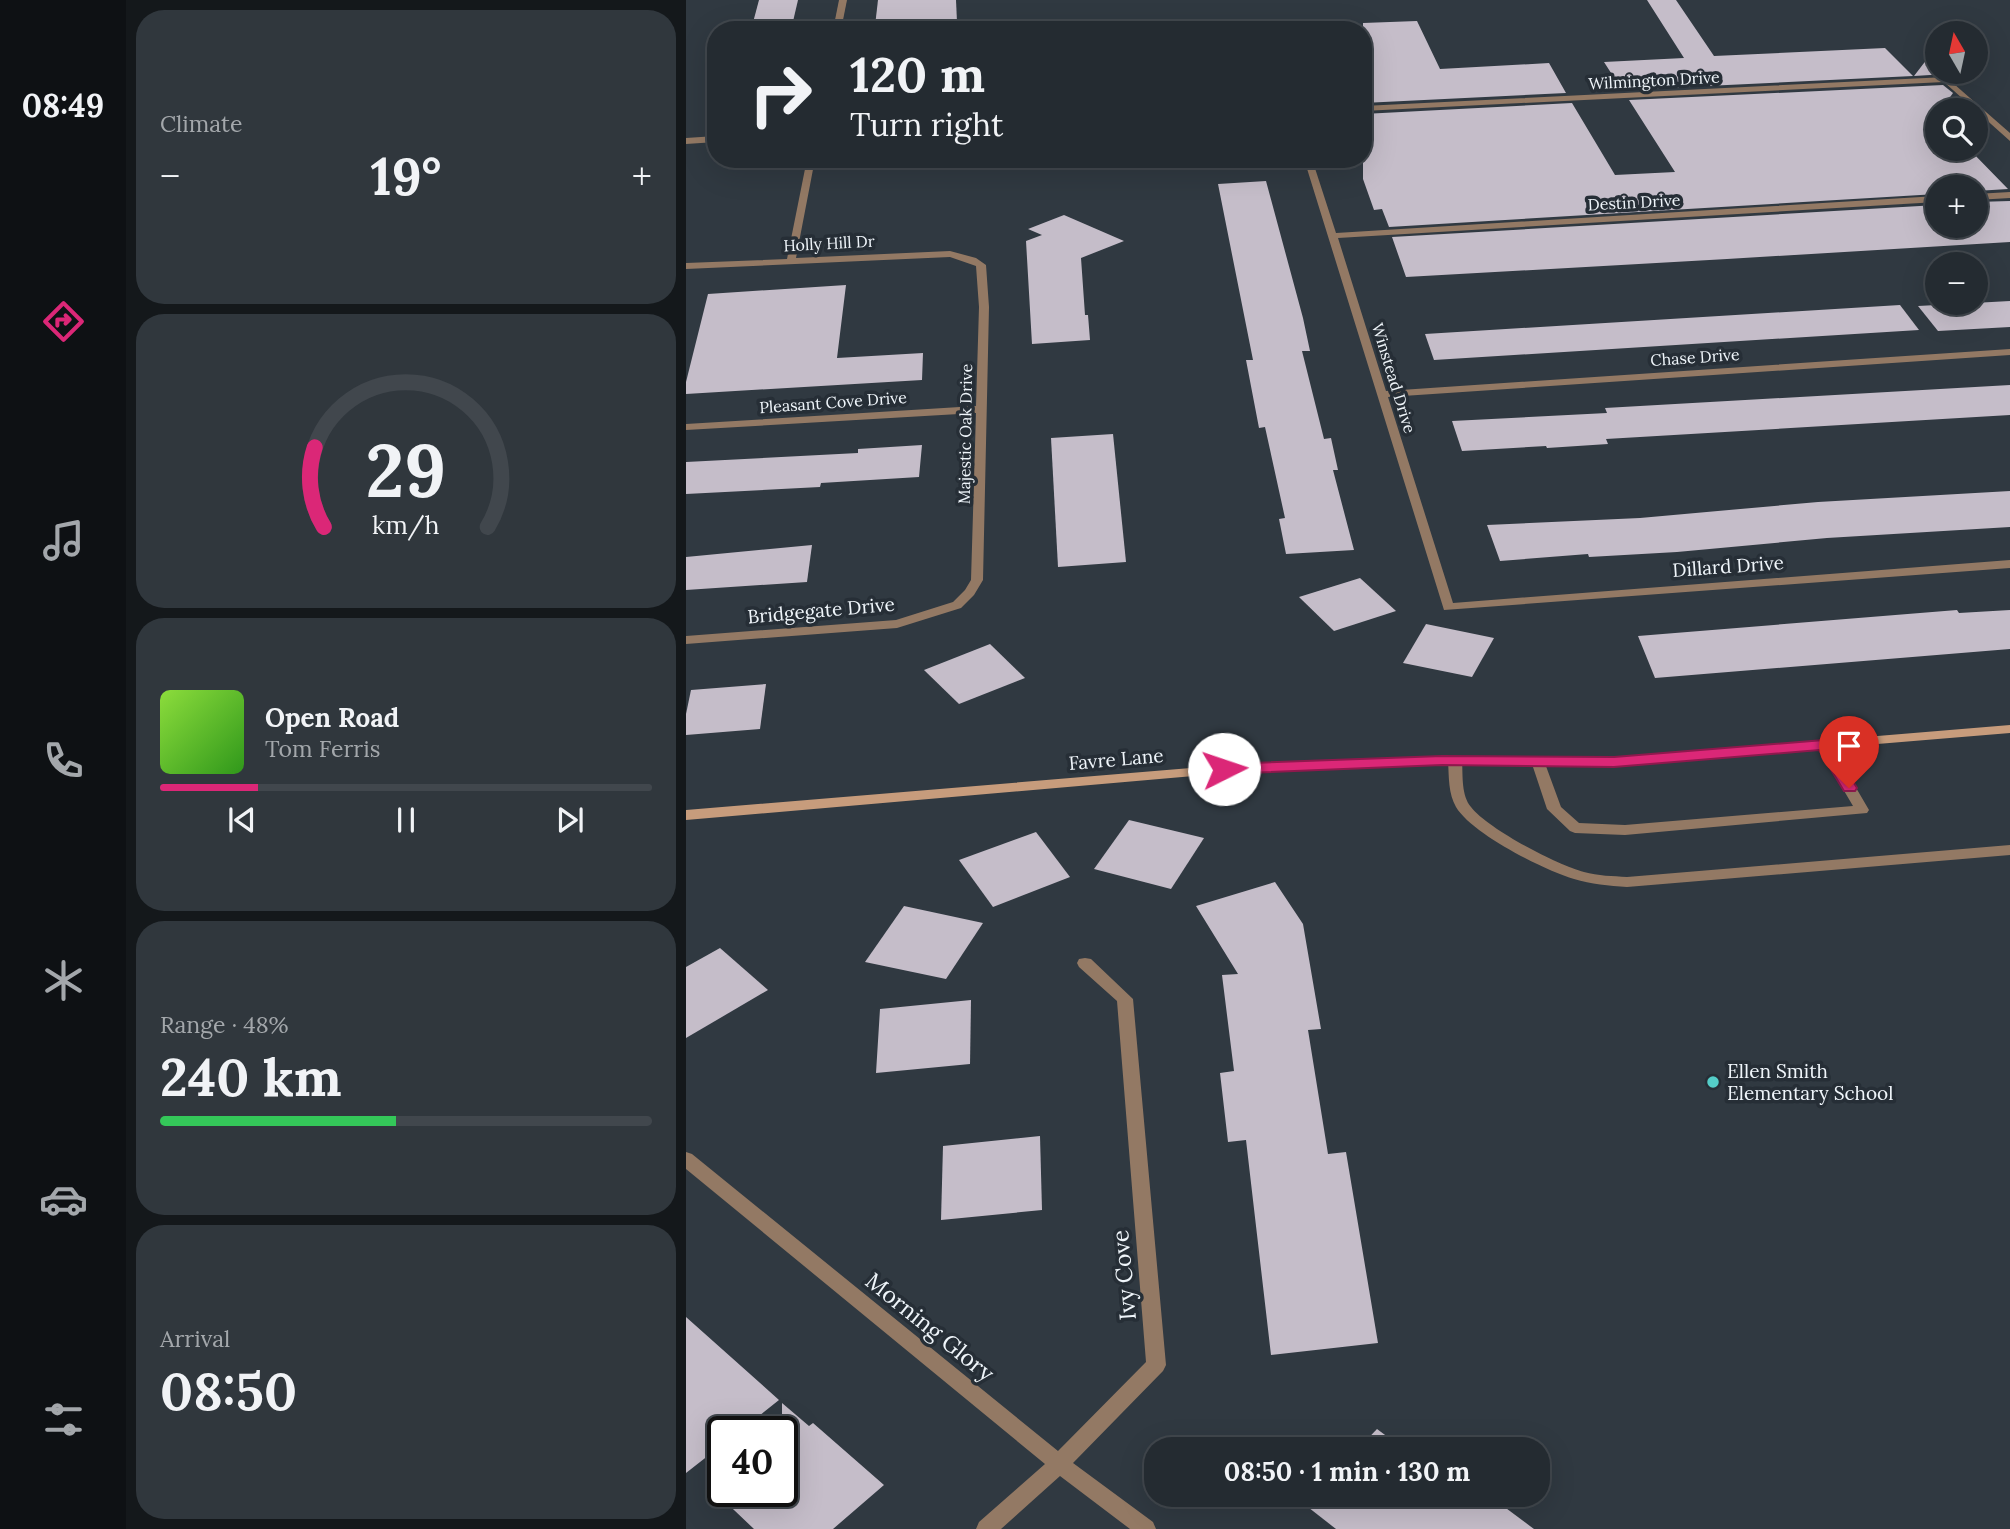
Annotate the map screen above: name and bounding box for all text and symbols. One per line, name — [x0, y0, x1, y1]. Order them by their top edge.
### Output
north arrow — [1925, 21, 1988, 84]
map controls — [1925, 21, 1988, 315]
text: 120 m — [850, 43, 985, 105]
icon: right — [735, 49, 826, 140]
street label: Wilmington Drive — [1588, 67, 1720, 93]
text: 08:49 — [22, 85, 104, 126]
button: search — [1925, 98, 1988, 161]
text: Turn right — [850, 104, 1003, 145]
text: Climate — [160, 109, 242, 138]
text: 19° — [371, 143, 441, 209]
text: − — [160, 152, 180, 200]
text: + — [632, 152, 652, 200]
button: + — [1925, 175, 1988, 238]
street label: Destin Drive — [1587, 190, 1681, 214]
street label: Holly Hill Dr — [783, 231, 875, 255]
button: − — [1925, 252, 1988, 315]
icon: directions — [39, 297, 88, 346]
street label: Winstead Drive — [1368, 320, 1420, 436]
street label: Chase Drive — [1650, 344, 1741, 370]
street label: Majestic Oak Drive — [954, 363, 976, 504]
street label: Pleasant Cove Drive — [759, 387, 908, 417]
text: 29 — [366, 424, 446, 517]
text: km/h — [372, 508, 440, 540]
icon: music — [39, 516, 88, 565]
street label: Dillard Drive — [1671, 550, 1785, 582]
street label: Bridgegate Drive — [746, 592, 896, 628]
text: Open Road — [265, 701, 399, 734]
pin — [1819, 716, 1879, 788]
icon: arrive — [1830, 727, 1868, 765]
position arrow — [1187, 732, 1261, 806]
text: Tom Ferris — [265, 734, 380, 763]
icon: phone — [39, 736, 88, 785]
street label: Favre Lane — [1068, 743, 1164, 775]
icon: previous — [223, 801, 261, 839]
icon: pause — [387, 801, 425, 839]
icon: next — [551, 801, 589, 839]
icon: climate — [39, 956, 88, 1005]
text: Range · 48% — [160, 1010, 289, 1039]
text: 240 km — [160, 1044, 342, 1110]
place label: Ellen Smith Elementary School — [1727, 1059, 1893, 1105]
marker: Ellen Smith Elementary School — [1705, 1074, 1721, 1090]
icon: car — [39, 1175, 88, 1224]
street label: Ivy Cove — [1105, 1229, 1142, 1321]
street label: Morning Glory — [860, 1266, 1001, 1388]
text: Arrival — [160, 1324, 230, 1353]
text: 08:50 — [160, 1358, 297, 1424]
icon: filters — [39, 1395, 88, 1444]
speed limit sign: 40 — [707, 1416, 798, 1507]
text: 08:50 · 1 min · 130 m — [1224, 1455, 1470, 1488]

